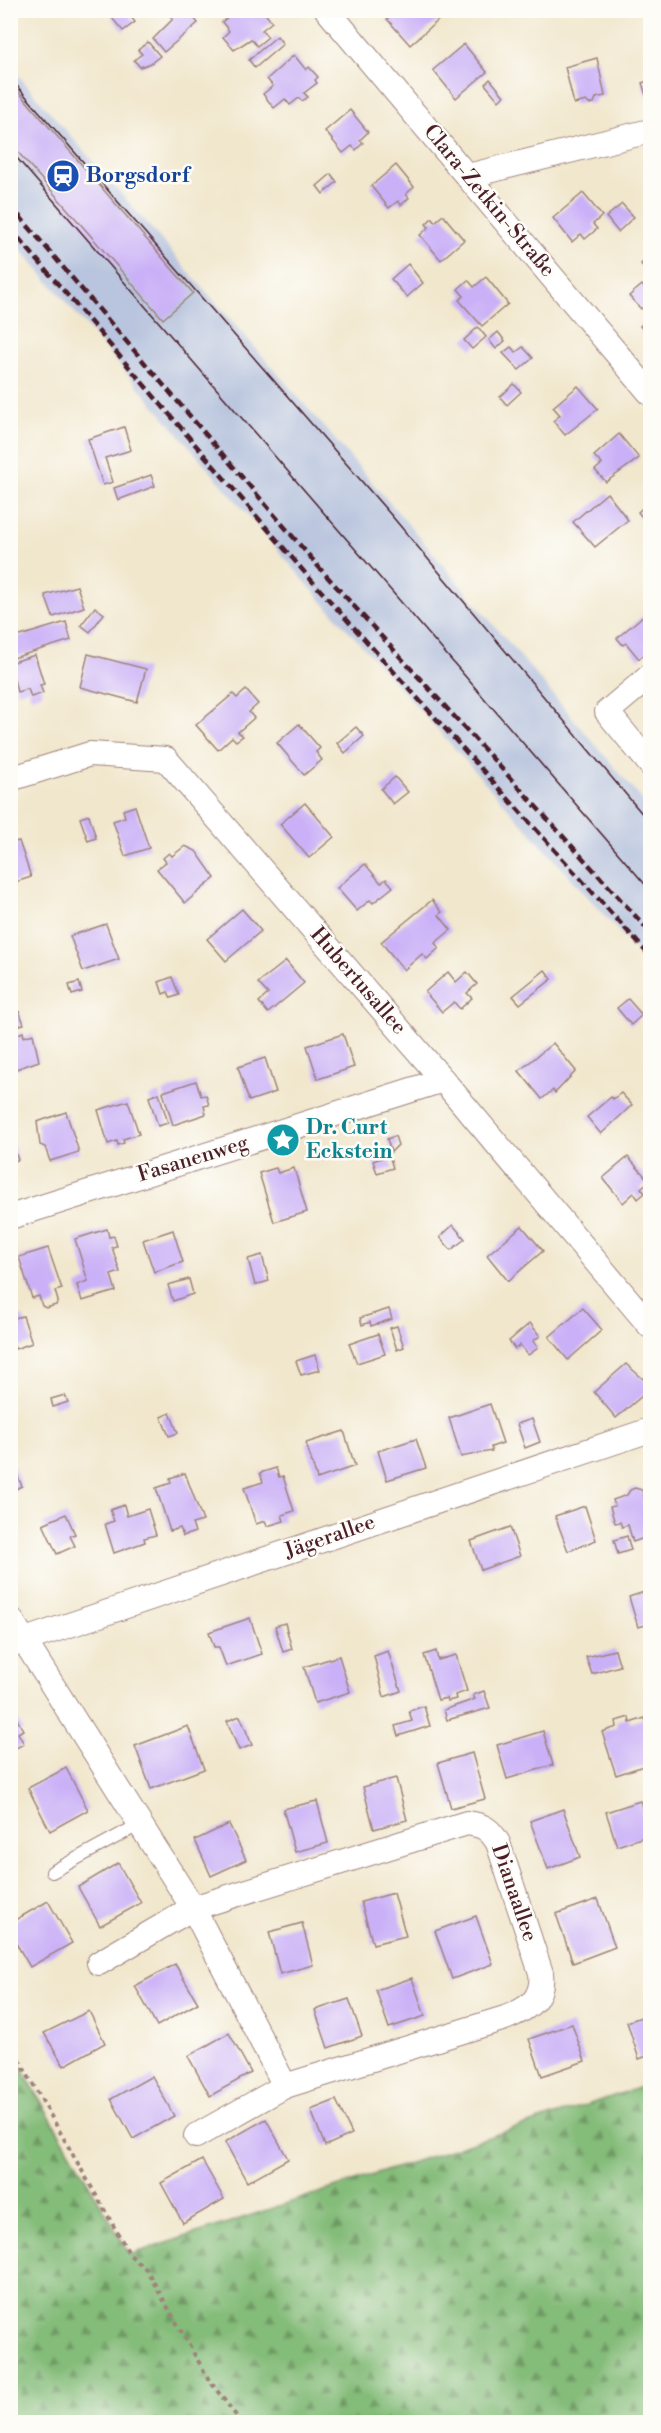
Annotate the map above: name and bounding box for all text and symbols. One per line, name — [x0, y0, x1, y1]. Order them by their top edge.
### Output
street label: Clara-Zetkin-Straße — [418, 119, 560, 283]
station icon: Borgsdorf — [45, 158, 81, 194]
place label: Borgsdorf — [86, 163, 192, 189]
street label: Hubertusallee — [304, 922, 412, 1040]
place label: Dr. Curt Eckstein — [306, 1115, 392, 1165]
place icon: Dr. Curt Eckstein — [265, 1122, 301, 1158]
street label: Fasanenweg — [135, 1130, 252, 1188]
street label: Jägerallee — [280, 1509, 379, 1565]
street label: Dianaallee — [485, 1841, 543, 1945]

